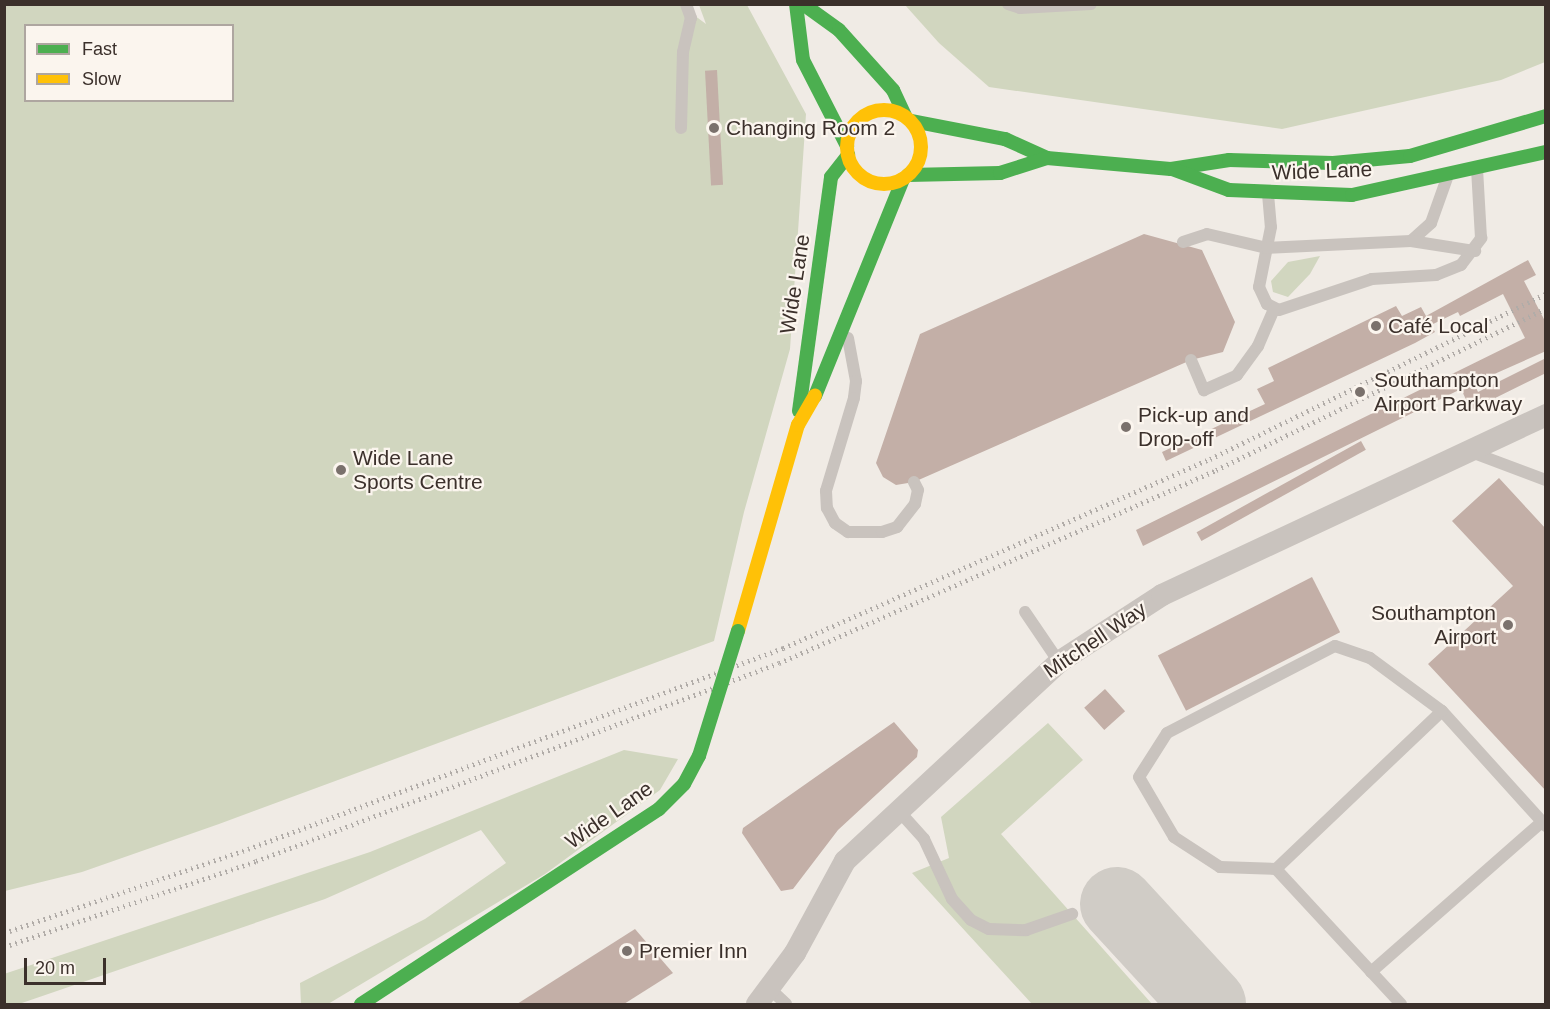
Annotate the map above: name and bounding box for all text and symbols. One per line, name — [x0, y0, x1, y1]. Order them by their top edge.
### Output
legend — [24, 24, 234, 102]
text: Fast — [82, 39, 117, 59]
text: Slow — [82, 69, 121, 89]
place label: Changing Room 2 — [726, 115, 895, 141]
marker: Changing Room 2 — [707, 121, 721, 135]
street label: Wide Lane — [1271, 157, 1373, 185]
street label: Wide Lane — [775, 232, 815, 336]
place label: Café Local — [1388, 313, 1488, 339]
marker: Café Local — [1369, 319, 1383, 333]
place label: Southampton Airport Parkway — [1374, 367, 1522, 417]
marker: Southampton Airport Parkway — [1351, 383, 1369, 401]
place label: Pick-up and Drop-off — [1138, 402, 1249, 452]
marker: Pick-up and Drop-off — [1119, 420, 1133, 434]
place label: Wide Lane Sports Centre — [353, 445, 483, 495]
marker: Wide Lane Sports Centre — [334, 463, 348, 477]
street label: Mitchell Way — [1039, 596, 1151, 684]
place label: Southampton Airport — [1371, 600, 1496, 650]
marker: Southampton Airport — [1501, 618, 1515, 632]
street label: Wide Lane — [561, 776, 657, 854]
place label: Premier Inn — [639, 938, 748, 964]
marker: Premier Inn — [620, 944, 634, 958]
scale bar — [27, 946, 110, 984]
text: 20 m — [35, 958, 75, 978]

